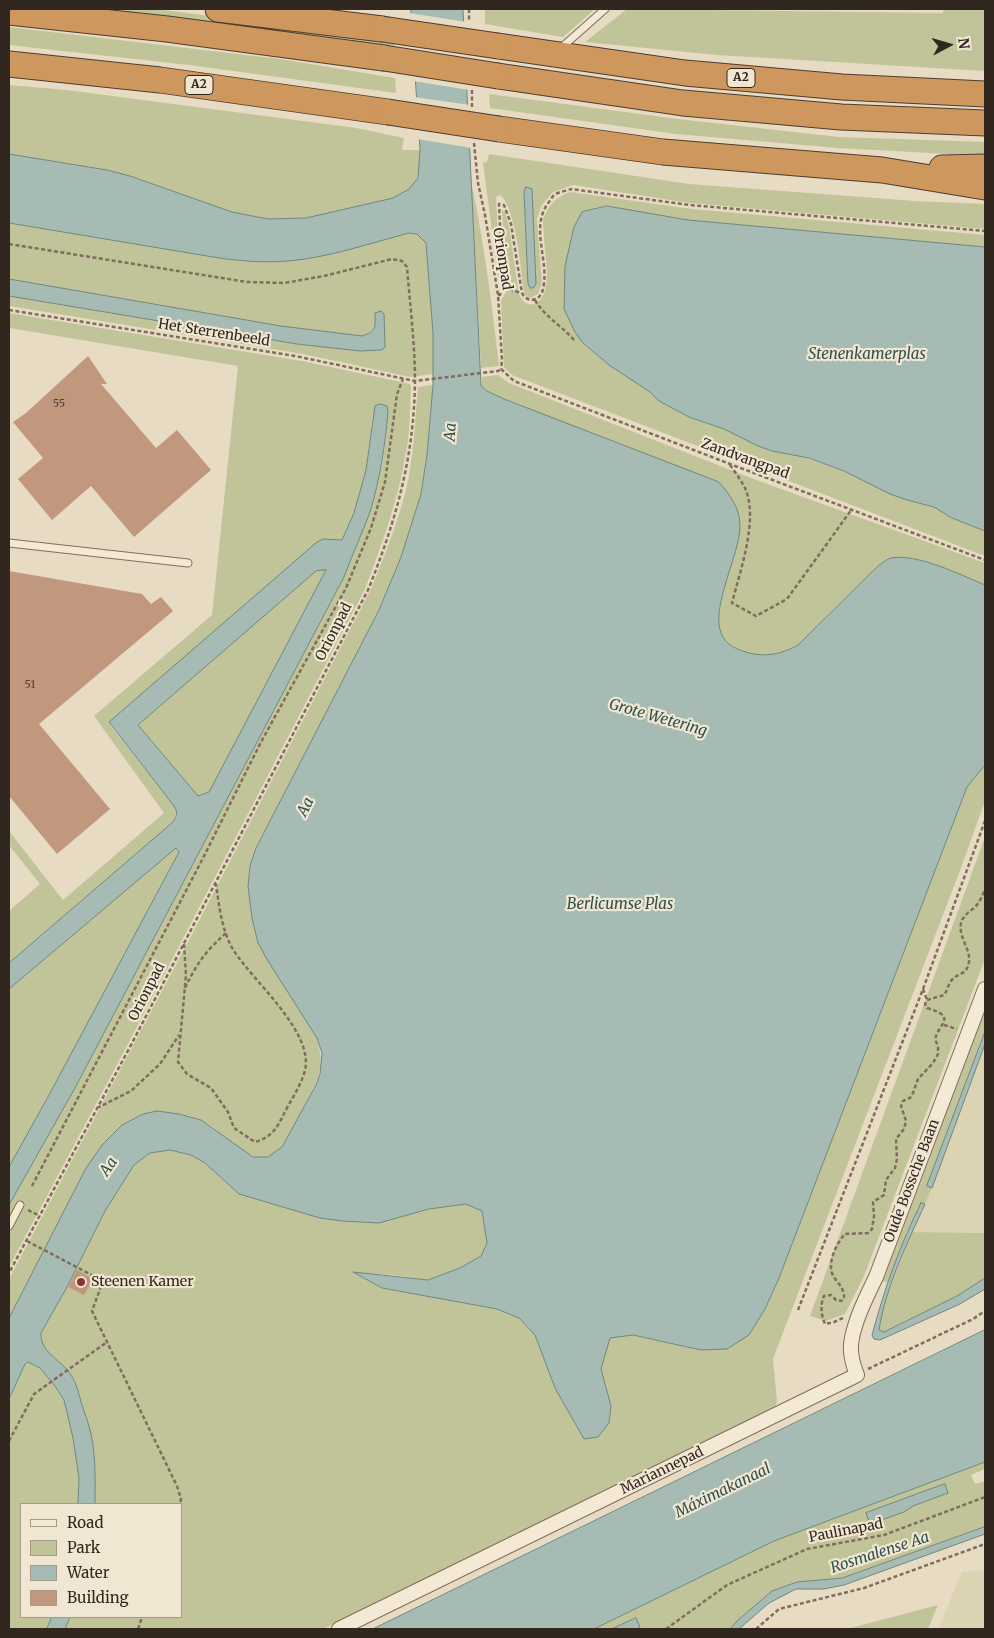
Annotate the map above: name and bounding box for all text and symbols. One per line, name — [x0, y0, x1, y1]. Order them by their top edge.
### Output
north arrow — [924, 20, 974, 70]
text: N — [954, 37, 973, 50]
road number: A2 — [727, 68, 755, 88]
road number: A2 — [185, 76, 213, 94]
street label: Orionpad — [489, 227, 515, 291]
street label: Het Sterrenbeeld — [157, 316, 271, 350]
water label: Stenenkamerplas — [808, 346, 926, 364]
house number: 55 — [53, 397, 65, 411]
water label: Aa — [441, 422, 461, 442]
street label: Zandvangpad — [699, 435, 791, 483]
street label: Orionpad — [312, 600, 356, 664]
house number: 51 — [25, 678, 35, 692]
water label: Grote Wetering — [607, 695, 709, 741]
water label: Aa — [294, 795, 318, 819]
water label: Berlicumse Plas — [567, 896, 673, 914]
street label: Orionpad — [125, 960, 169, 1024]
street label: Oude Bossche Baan — [881, 1117, 943, 1245]
water label: Aa — [96, 1154, 122, 1180]
place label: Steenen Kamer — [91, 1274, 193, 1290]
marker: Steenen Kamer — [75, 1276, 87, 1288]
street label: Mariannepad — [618, 1444, 706, 1498]
water label: Máximakanaal — [672, 1460, 774, 1522]
legend — [20, 1503, 182, 1618]
text: Road — [67, 1513, 103, 1532]
street label: Paulinapad — [808, 1516, 884, 1546]
water label: Rosmalense Aa — [828, 1529, 932, 1577]
text: Park — [67, 1538, 100, 1557]
text: Water — [67, 1563, 109, 1582]
text: Building — [67, 1588, 129, 1607]

